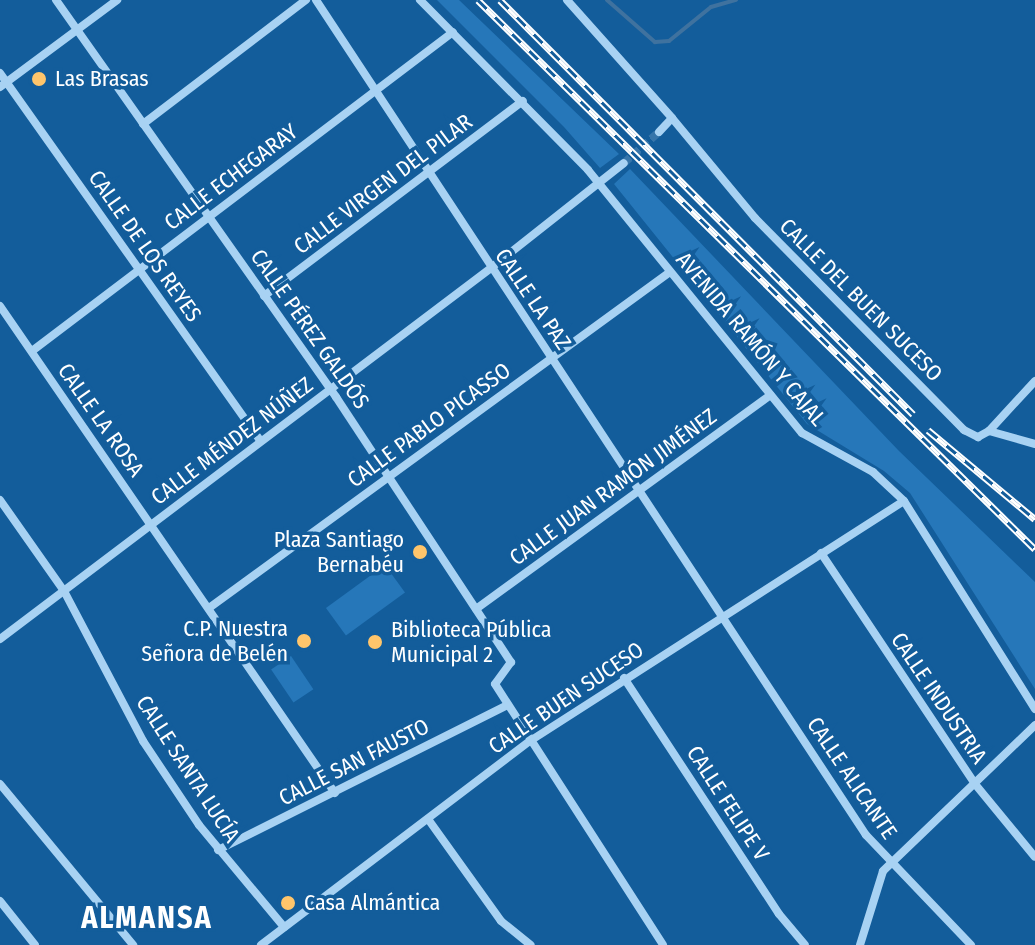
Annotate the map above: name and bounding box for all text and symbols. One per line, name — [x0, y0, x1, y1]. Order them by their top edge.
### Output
place label: Las Brasas — [55, 66, 149, 92]
marker: Las Brasas — [30, 70, 48, 88]
street label: CALLE VIRGEN DEL PILAR — [289, 108, 477, 260]
street label: CALLE ECHEGARAY — [159, 118, 303, 236]
street label: CALLE DE LOS REYES — [83, 165, 207, 327]
street label: CALLE DEL BUEN SUCESO — [774, 213, 948, 387]
street label: CALLE LA PAZ — [490, 243, 576, 355]
street label: CALLE PÉREZ GALDÓS — [245, 244, 375, 414]
street label: AVENIDA RAMÓN Y CAJAL — [671, 247, 831, 431]
street label: CALLE PABLO PICASSO — [343, 357, 515, 493]
street label: CALLE LA ROSA — [52, 358, 150, 482]
street label: CALLE MÉNDEZ NÚÑEZ — [146, 372, 318, 510]
street label: CALLE JUAN RAMÓN JIMÉNEZ — [504, 403, 722, 571]
place label: Plaza Santiago Bernabéu — [274, 526, 404, 578]
marker: Plaza Santiago Bernabéu — [411, 543, 429, 561]
place label: C.P. Nuestra Señora de Belén — [141, 615, 288, 666]
place label: Biblioteca Pública Municipal 2 — [391, 616, 552, 668]
street label: CALLE INDUSTRIA — [885, 627, 993, 769]
marker: C.P. Nuestra Señora de Belén — [295, 632, 313, 650]
marker: Biblioteca Pública Municipal 2 — [366, 633, 384, 651]
street label: CALLE BUEN SUCESO — [483, 636, 649, 760]
street label: CALLE SANTA LUCÍA — [131, 691, 245, 847]
street label: CALLE ALICANTE — [802, 712, 902, 844]
street label: CALLE SAN FAUSTO — [275, 713, 433, 811]
street label: CALLE FELIPE V — [681, 741, 775, 865]
place label: Casa Almántica — [304, 890, 440, 916]
marker: Casa Almántica — [279, 894, 297, 912]
district label: ALMANSA — [81, 900, 213, 936]

